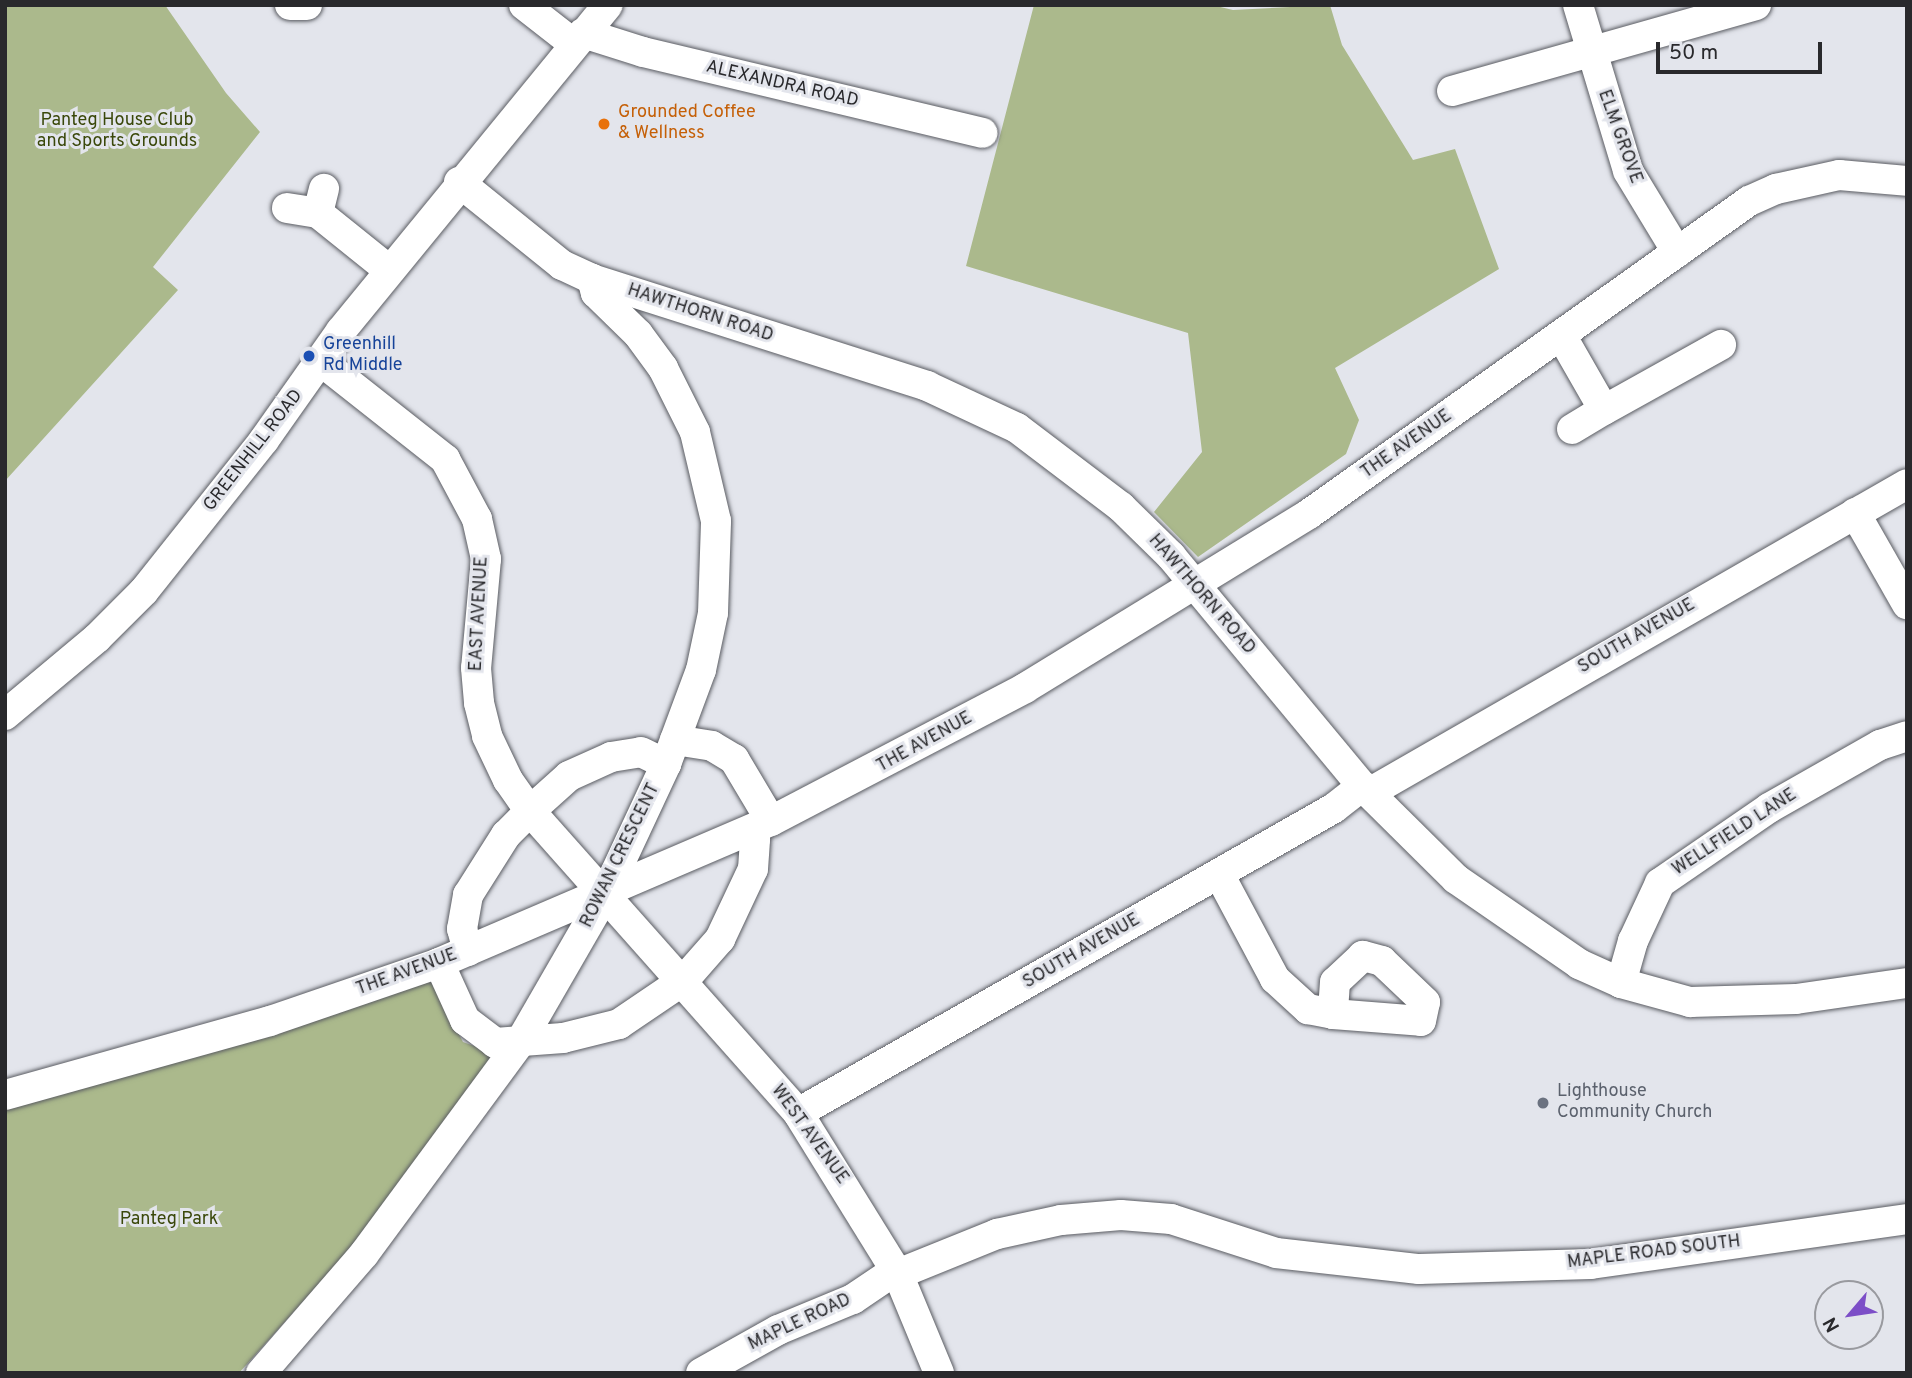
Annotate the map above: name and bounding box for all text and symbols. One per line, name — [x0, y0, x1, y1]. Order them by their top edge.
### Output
scale bar — [1660, 28, 1826, 72]
text: 50 m — [1669, 40, 1718, 67]
street label: ALEXANDRA ROAD — [703, 57, 861, 113]
street label: ELM GROVE — [1592, 87, 1646, 187]
place label: Grounded Coffee & Wellness — [618, 103, 756, 146]
park label: Panteg House Club and Sports Grounds — [37, 111, 197, 154]
marker: Grounded Coffee & Wellness — [596, 116, 612, 132]
street label: HAWTHORN ROAD — [624, 280, 776, 348]
place label: Greenhill Rd Middle — [323, 335, 403, 378]
marker: Greenhill Rd Middle — [301, 348, 317, 364]
street label: GREENHILL ROAD — [200, 386, 308, 516]
street label: THE AVENUE — [1357, 406, 1457, 484]
street label: HAWTHORN ROAD — [1143, 530, 1259, 660]
street label: EAST AVENUE — [466, 555, 494, 673]
street label: SOUTH AVENUE — [1574, 595, 1700, 679]
street label: THE AVENUE — [873, 708, 977, 778]
street label: ROWAN CRESCENT — [577, 780, 665, 932]
street label: WELLFIELD LANE — [1669, 785, 1801, 881]
street label: SOUTH AVENUE — [1019, 910, 1145, 994]
street label: THE AVENUE — [353, 945, 461, 1001]
street label: WEST AVENUE — [765, 1080, 853, 1190]
place label: Lighthouse Community Church — [1557, 1082, 1712, 1124]
marker: Lighthouse Community Church — [1535, 1095, 1551, 1111]
park label: Panteg Park — [120, 1209, 218, 1231]
street label: MAPLE ROAD SOUTH — [1566, 1232, 1742, 1274]
north arrow — [1814, 1280, 1884, 1350]
street label: MAPLE ROAD — [745, 1290, 855, 1356]
text: N — [1819, 1312, 1846, 1336]

